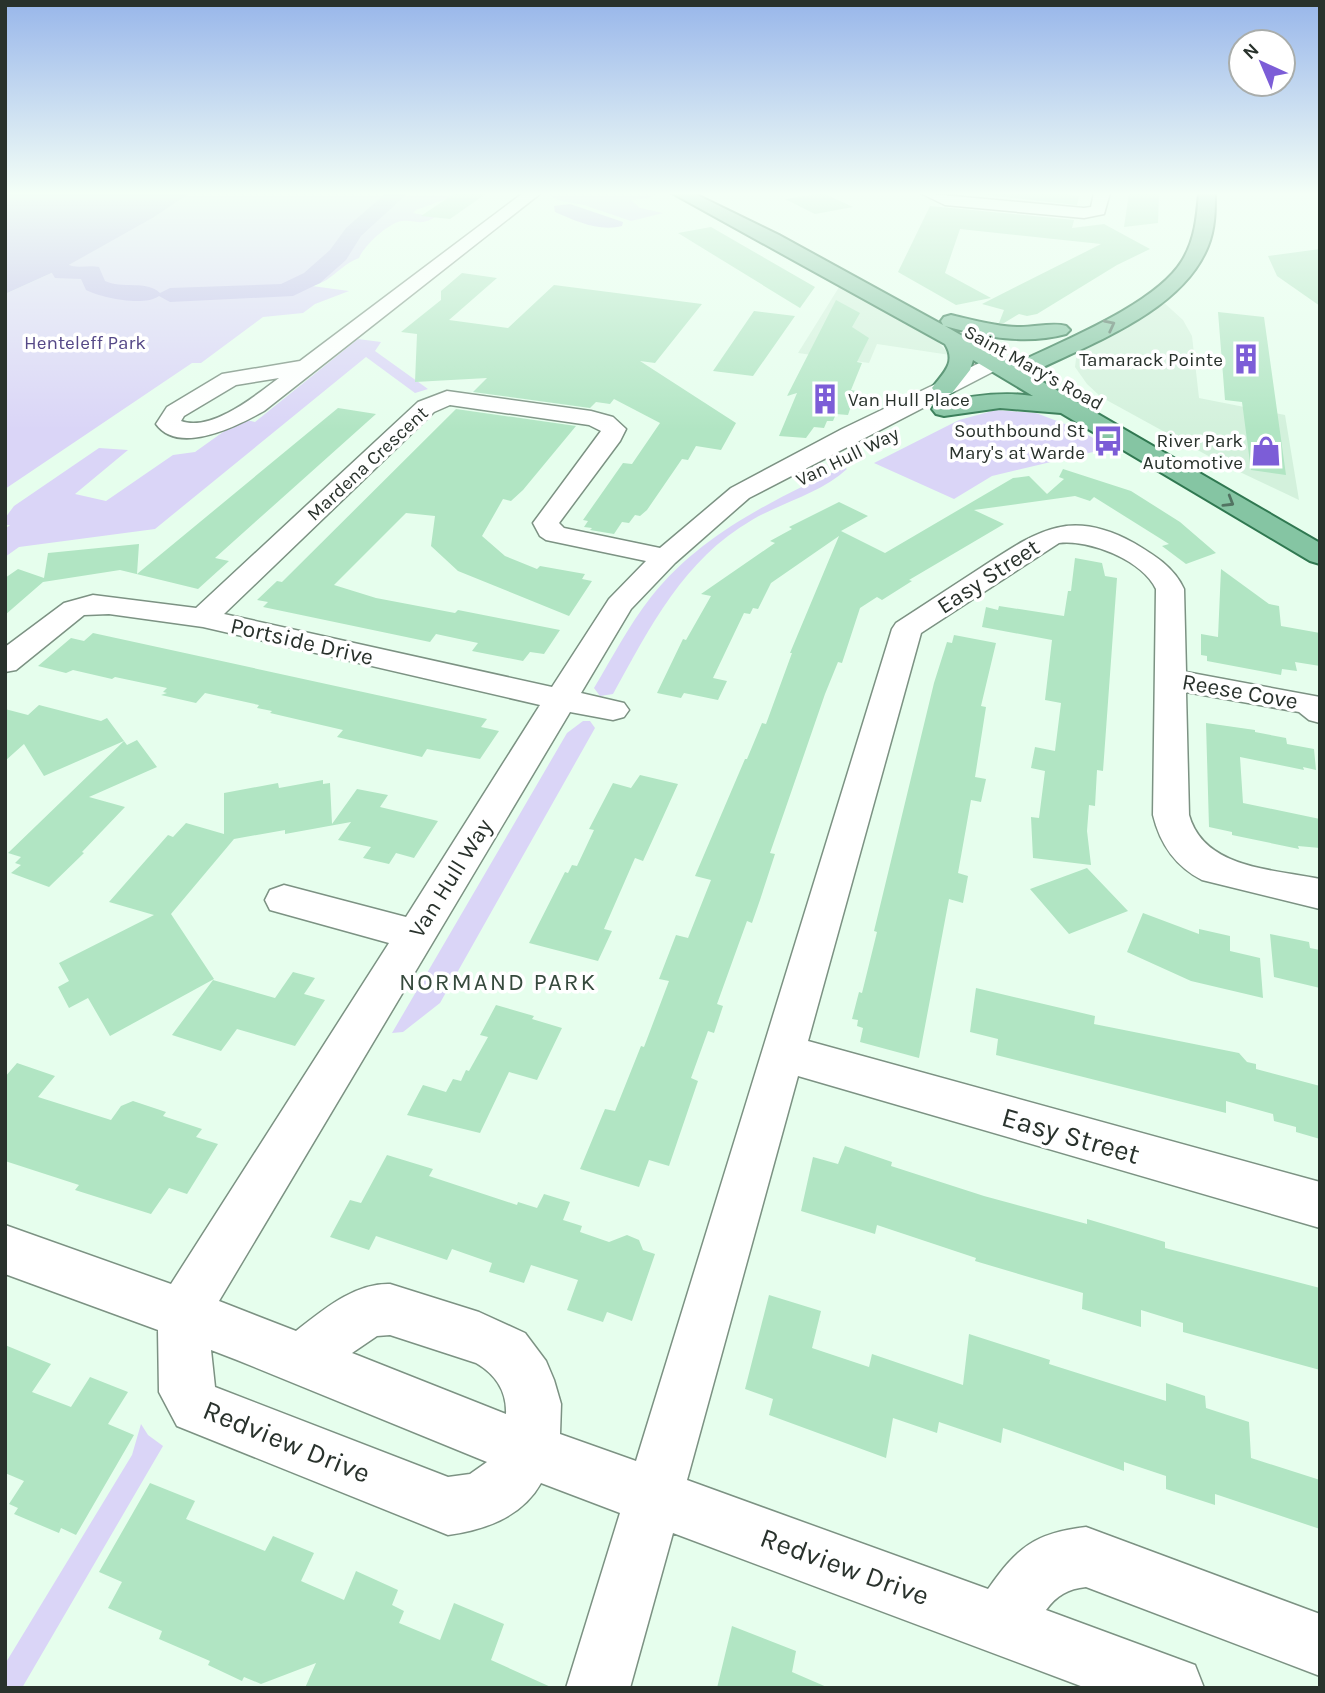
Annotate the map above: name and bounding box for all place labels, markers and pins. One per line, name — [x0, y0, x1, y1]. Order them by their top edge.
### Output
building icon: Tamarack Pointe — [1229, 342, 1263, 376]
place label: Tamarack Pointe — [1079, 349, 1223, 371]
building icon: Van Hull Place — [808, 382, 842, 416]
place label: Van Hull Place — [848, 389, 970, 411]
place label: Southbound St Mary's at Warde — [949, 420, 1085, 464]
bus stop icon: Southbound St Mary's at Warde — [1091, 424, 1125, 458]
place label: River Park Automotive — [1143, 430, 1243, 474]
shop icon: River Park Automotive — [1249, 434, 1283, 468]

